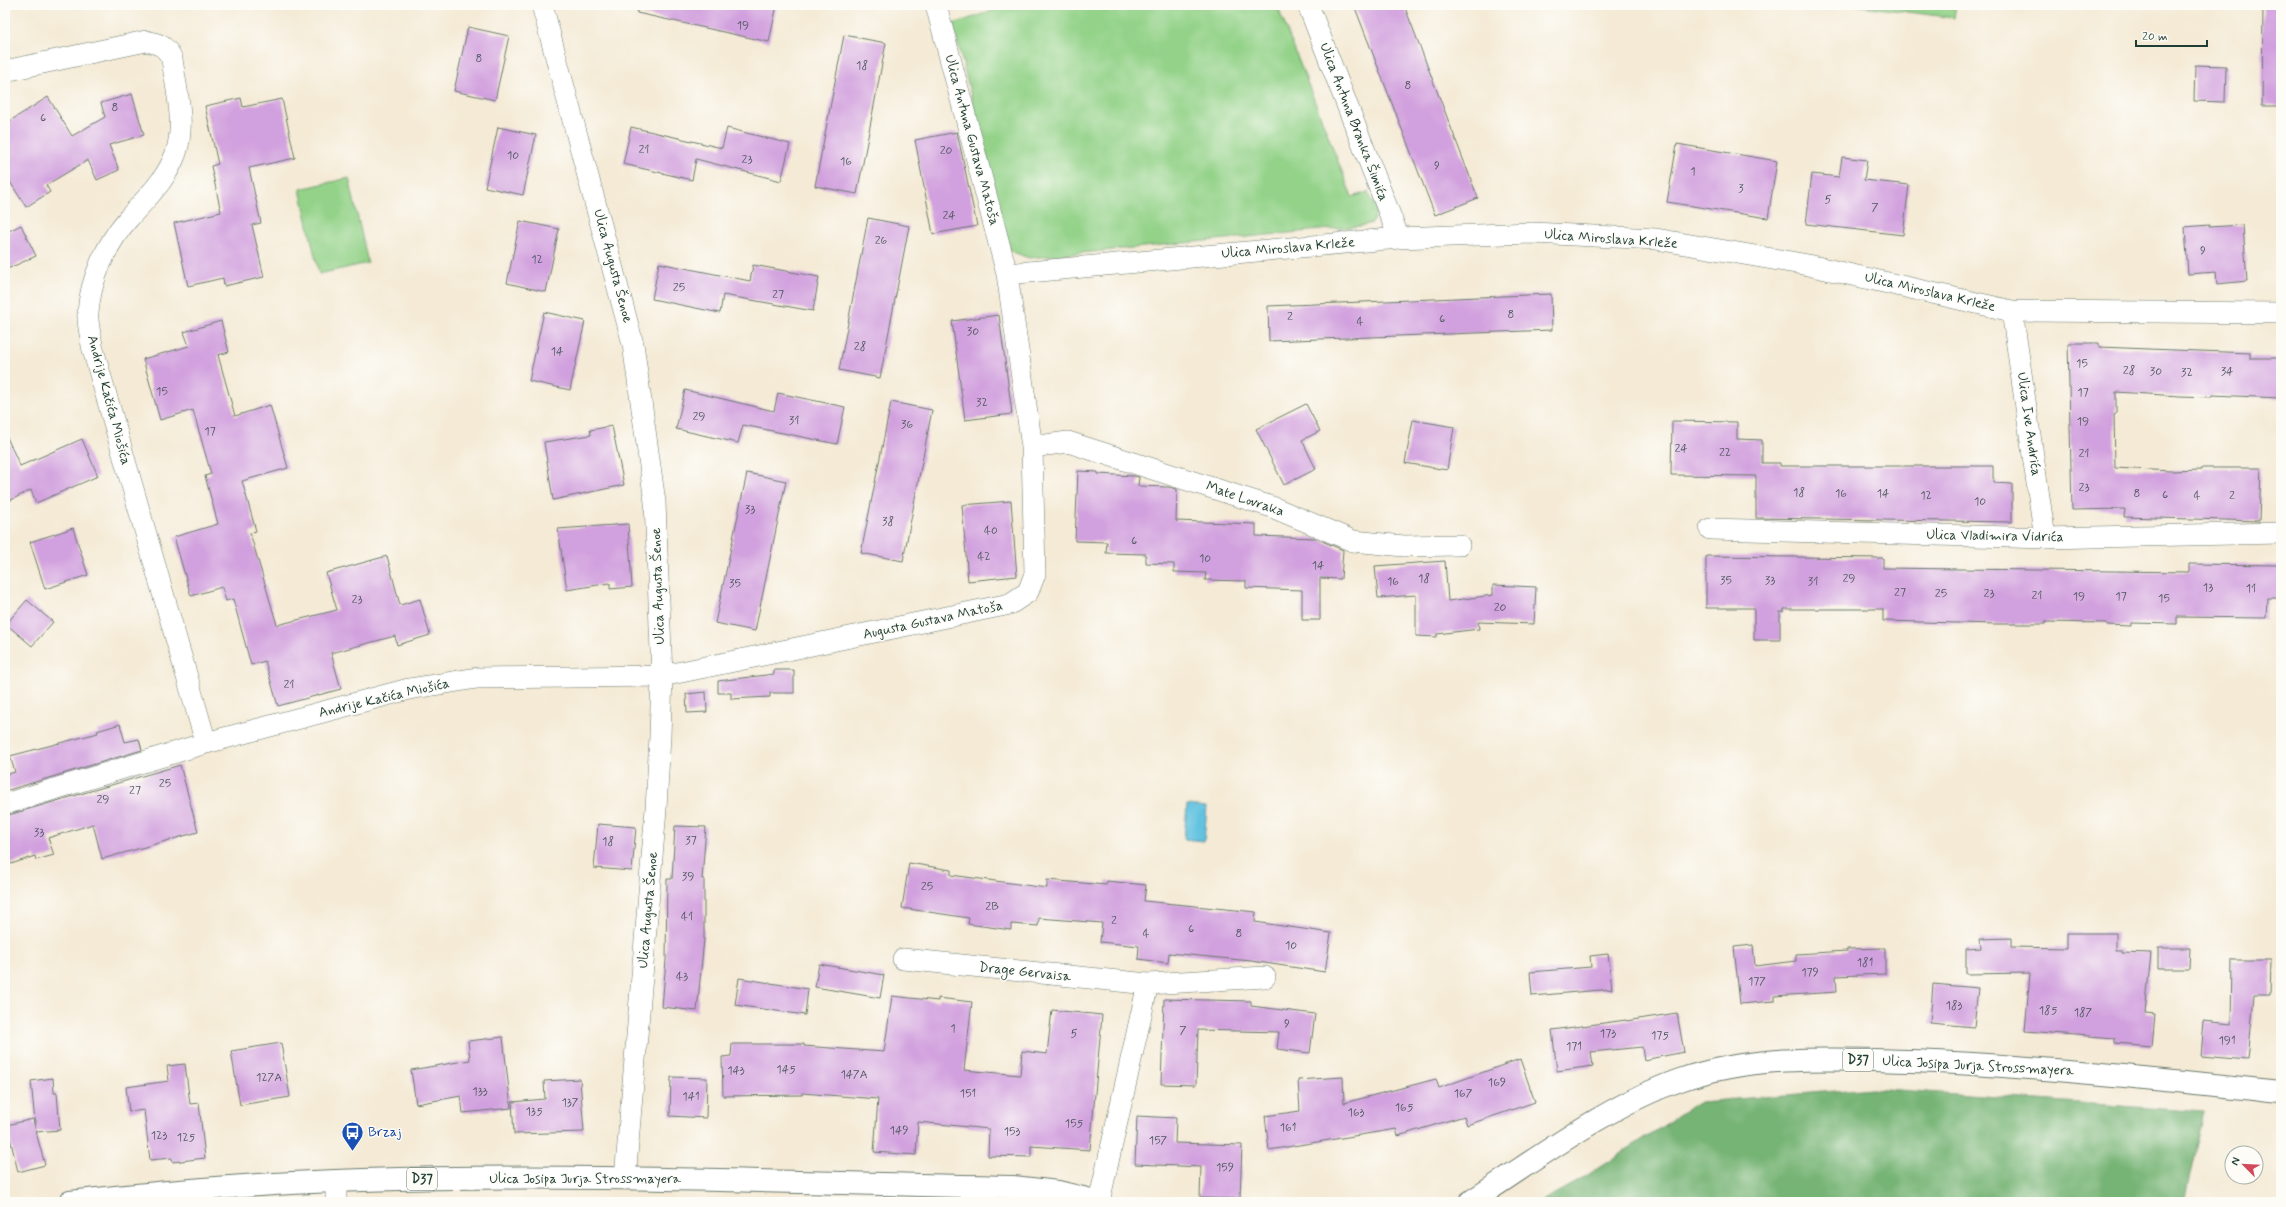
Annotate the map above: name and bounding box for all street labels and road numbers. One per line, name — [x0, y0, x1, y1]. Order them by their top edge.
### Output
street label: Ulica Antuna Branka Šimića — [1315, 40, 1393, 204]
street label: Ulica Antuna Gustava Matoša — [941, 53, 1003, 227]
street label: Ulica Augusta Šenoe — [589, 207, 637, 325]
street label: Ulica Miroslava Krleže — [1544, 225, 1679, 253]
street label: Ulica Miroslava Krleže — [1221, 233, 1356, 263]
street label: Ulica Miroslava Krleže — [1863, 268, 1997, 316]
street label: Andrije Kačića Miošića — [83, 333, 135, 467]
street label: Ulica Ive Andrića — [2013, 371, 2045, 477]
street label: Mate Lovraka — [1204, 477, 1287, 521]
street label: Ulica Vladimira Vidrića — [1926, 526, 2064, 546]
street label: Ulica Augusta Šenoe — [647, 527, 669, 645]
street label: Augusta Gustava Matoša — [861, 596, 1005, 644]
street label: Andrije Kačića Miošića — [317, 674, 451, 722]
street label: Ulica Augusta Šenoe — [634, 850, 662, 969]
street label: Drage Gervaisa — [978, 958, 1073, 987]
road number: D37 — [1843, 1049, 1873, 1071]
street label: Ulica Josipa Jurja Strossmayera — [1882, 1052, 2075, 1080]
road number: D37 — [407, 1168, 437, 1190]
street label: Ulica Josipa Jurja Strossmayera — [489, 1170, 681, 1188]

